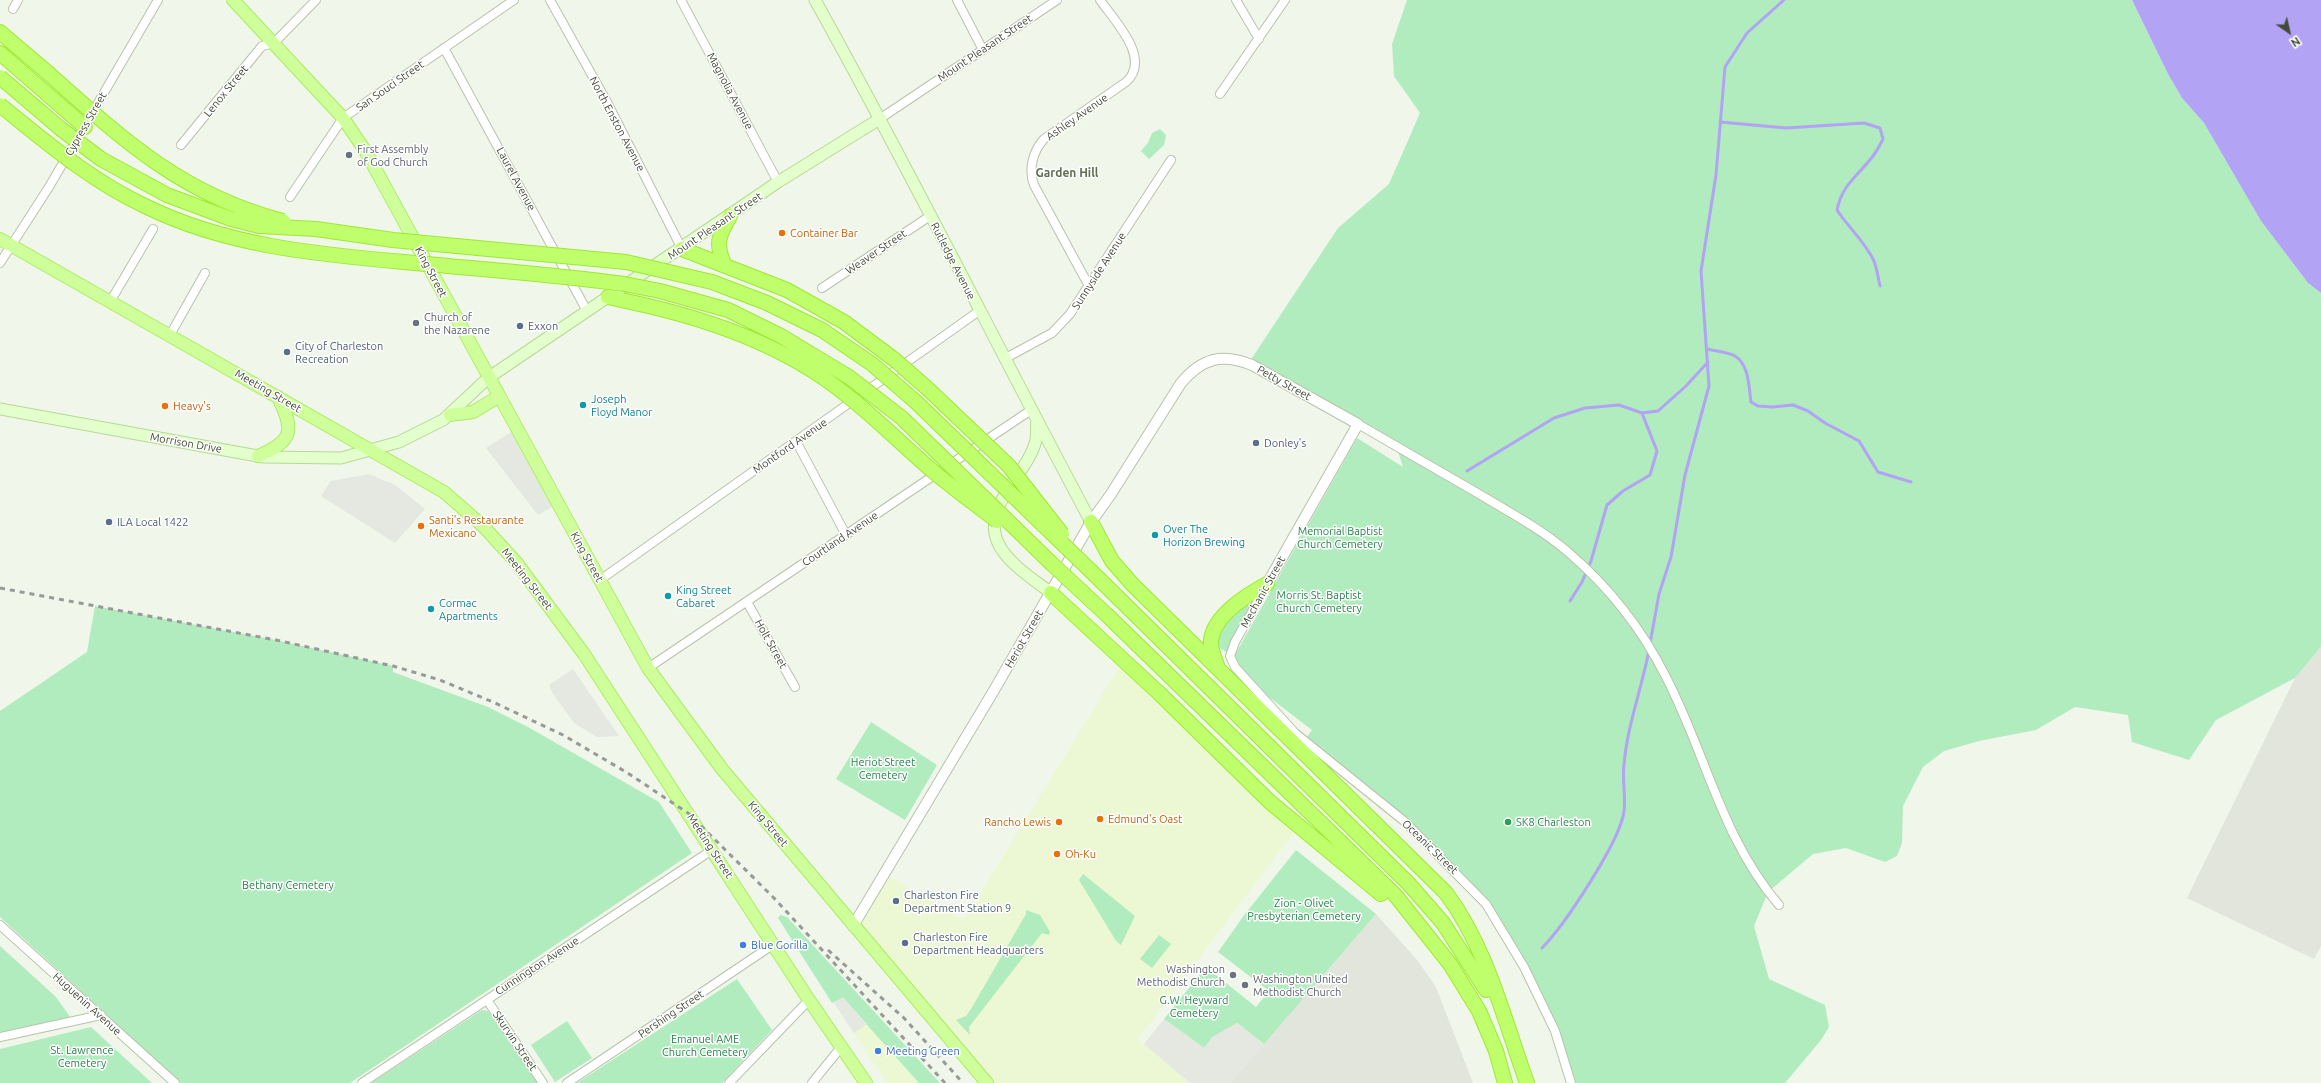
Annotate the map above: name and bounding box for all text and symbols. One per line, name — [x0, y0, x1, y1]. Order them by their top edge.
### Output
street label: Mount Pleasant Street — [935, 12, 1035, 84]
north arrow — [2269, 12, 2309, 52]
text: N — [2289, 35, 2302, 49]
street label: Magnolia Avenue — [704, 50, 756, 132]
street label: San Souci Street — [354, 58, 426, 114]
street label: Lenox Street — [201, 62, 251, 120]
street label: North Enston Avenue — [586, 74, 648, 174]
street label: Cypress Street — [62, 90, 110, 158]
street label: Ashley Avenue — [1044, 91, 1110, 143]
place label: First Assembly of God Church — [357, 142, 428, 168]
street label: Laurel Avenue — [494, 145, 538, 213]
marker: First Assembly of God Church — [344, 150, 354, 160]
district label: Garden Hill — [1036, 166, 1098, 180]
street label: Mount Pleasant Street — [665, 190, 765, 262]
street label: Rutledge Avenue — [928, 220, 978, 302]
place label: Container Bar — [790, 226, 858, 240]
street label: Weaver Street — [843, 227, 909, 277]
marker: Container Bar — [777, 228, 787, 238]
street label: Sunnyside Avenue — [1069, 230, 1129, 312]
street label: King Street — [412, 244, 450, 300]
place label: Church of the Nazarene — [424, 310, 490, 336]
marker: Church of the Nazarene — [411, 318, 421, 328]
place label: Exxon — [528, 319, 558, 333]
marker: Exxon — [515, 321, 525, 331]
place label: City of Charleston Recreation — [295, 339, 383, 365]
marker: City of Charleston Recreation — [282, 347, 292, 357]
street label: Petty Street — [1255, 363, 1313, 403]
street label: Meeting Street — [232, 367, 304, 415]
place label: Joseph Floyd Manor — [591, 392, 652, 418]
place label: Heavy's — [173, 399, 211, 413]
marker: Joseph Floyd Manor — [578, 400, 588, 410]
marker: Heavy's — [160, 401, 170, 411]
street label: Montford Avenue — [750, 416, 830, 476]
street label: Morrison Drive — [149, 430, 223, 456]
place label: Donley's — [1264, 436, 1306, 450]
marker: Donley's — [1251, 438, 1261, 448]
street label: Courtland Avenue — [800, 509, 880, 569]
place label: Santi's Restaurante Mexicano — [429, 513, 524, 539]
place label: ILA Local 1422 — [117, 515, 188, 529]
marker: ILA Local 1422 — [104, 517, 114, 527]
marker: Santi's Restaurante Mexicano — [416, 521, 426, 531]
place label: Over The Horizon Brewing — [1163, 522, 1245, 548]
park label: Memorial Baptist Church Cemetery — [1297, 524, 1383, 550]
street label: King Street — [568, 530, 606, 584]
marker: Over The Horizon Brewing — [1150, 530, 1160, 540]
street label: Meeting Street — [499, 546, 555, 612]
street label: Mechanic Street — [1238, 554, 1288, 630]
place label: King Street Cabaret — [676, 583, 731, 609]
park label: Morris St. Baptist Church Cemetery — [1276, 588, 1362, 614]
marker: King Street Cabaret — [663, 591, 673, 601]
place label: Cormac Apartments — [439, 596, 498, 622]
marker: Cormac Apartments — [426, 604, 436, 614]
street label: Heriot Street — [1002, 608, 1046, 670]
street label: Holt Street — [752, 617, 790, 671]
park label: Heriot Street Cemetery — [851, 755, 915, 781]
street label: King Street — [745, 799, 791, 849]
street label: Meeting Street — [684, 811, 736, 881]
place label: Edmund's Oast — [1108, 812, 1182, 826]
marker: Edmund's Oast — [1095, 814, 1105, 824]
place label: Rancho Lewis — [984, 815, 1051, 829]
place label: SK8 Charleston — [1516, 815, 1591, 829]
marker: Rancho Lewis — [1054, 817, 1064, 827]
street label: Oceanic Street — [1399, 817, 1461, 877]
marker: SK8 Charleston — [1503, 817, 1513, 827]
place label: Oh-Ku — [1065, 847, 1096, 861]
marker: Oh-Ku — [1052, 849, 1062, 859]
park label: Bethany Cemetery — [242, 878, 334, 892]
place label: Charleston Fire Department Station 9 — [904, 888, 1011, 914]
marker: Charleston Fire Department Station 9 — [891, 896, 901, 906]
park label: Zion - Olivet Presbyterian Cemetery — [1247, 896, 1361, 922]
place label: Charleston Fire Department Headquarters — [913, 930, 1044, 956]
street label: Cunnington Avenue — [493, 934, 581, 998]
place label: Blue Gorilla — [751, 938, 808, 952]
marker: Charleston Fire Department Headquarters — [900, 938, 910, 948]
marker: Blue Gorilla — [738, 940, 748, 950]
place label: Washington Methodist Church — [1137, 962, 1225, 988]
street label: Huguenin Avenue — [50, 970, 124, 1038]
marker: Washington Methodist Church — [1228, 970, 1238, 980]
place label: Washington United Methodist Church — [1253, 972, 1348, 998]
marker: Washington United Methodist Church — [1240, 980, 1250, 990]
street label: Pershing Street — [636, 987, 706, 1041]
park label: G.W. Heyward Cemetery — [1160, 993, 1228, 1019]
street label: Skurvin Street — [490, 1008, 540, 1074]
park label: Emanuel AME Church Cemetery — [662, 1032, 748, 1058]
park label: St. Lawrence Cemetery — [51, 1043, 113, 1069]
place label: Meeting Green — [886, 1044, 960, 1058]
marker: Meeting Green — [873, 1046, 883, 1056]

